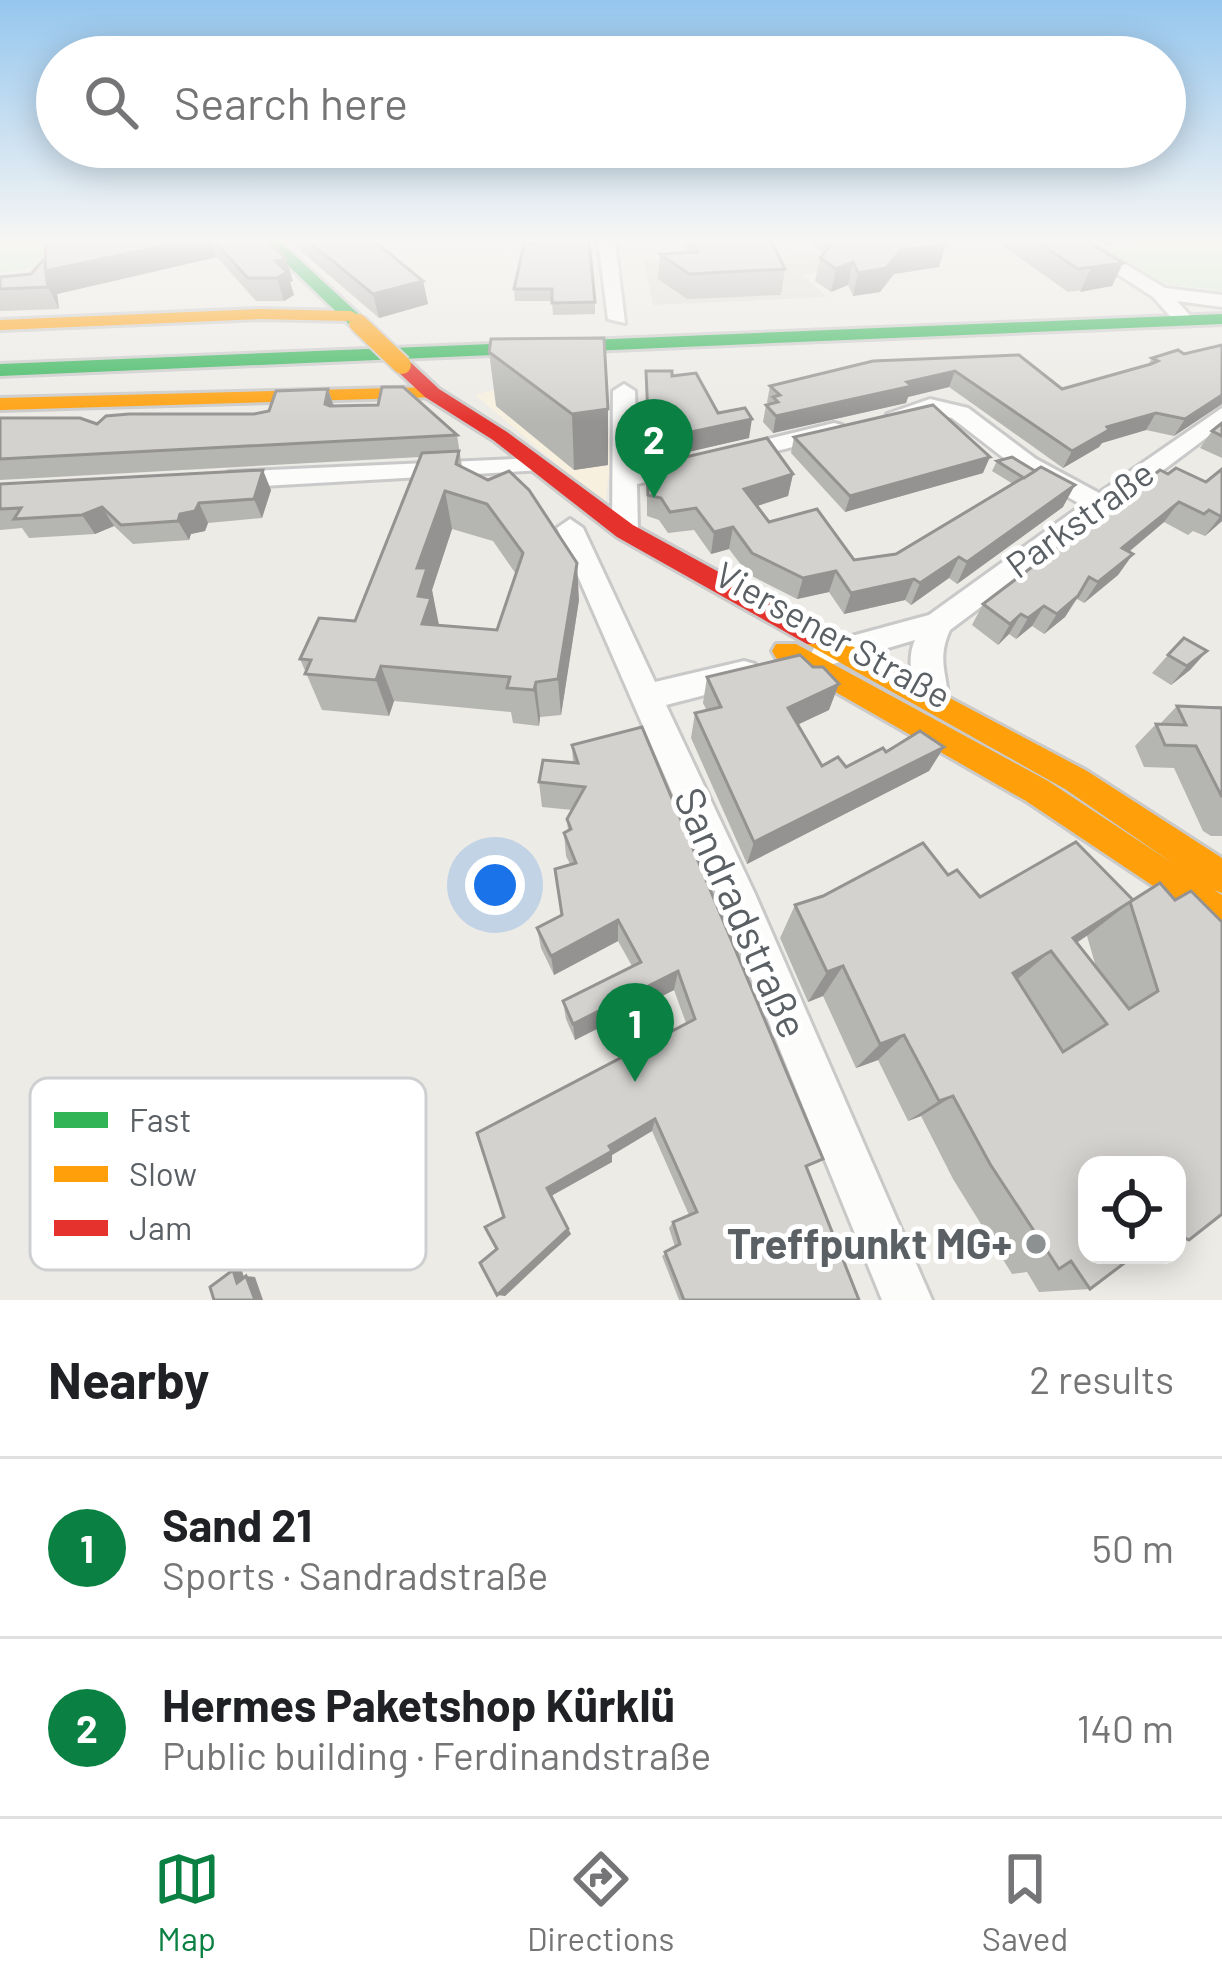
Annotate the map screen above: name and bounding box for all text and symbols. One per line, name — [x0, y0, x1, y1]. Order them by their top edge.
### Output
search box — [36, 36, 1186, 168]
icon: search — [78, 69, 144, 135]
text: Search here — [174, 75, 408, 129]
pin: 2 — [615, 399, 693, 498]
street label: Parkstraße — [997, 450, 1161, 586]
street label: Viersener Straße — [709, 551, 959, 716]
street label: Sandradstraße — [665, 779, 820, 1045]
your location — [465, 855, 525, 915]
pin: 1 — [596, 983, 674, 1082]
legend — [30, 1078, 426, 1270]
text: Fast — [129, 1099, 191, 1139]
text: Slow — [129, 1153, 197, 1193]
map controls — [1078, 1156, 1186, 1264]
button: locate — [1078, 1156, 1186, 1264]
text: Jam — [129, 1207, 192, 1247]
place label: Treffpunkt MG+ — [727, 1217, 1012, 1267]
marker: Treffpunkt MG+ — [1023, 1231, 1049, 1257]
text: Nearby — [48, 1348, 209, 1409]
text: 2 results — [1029, 1355, 1174, 1402]
text: Sand 21 — [162, 1497, 312, 1551]
text: 1 — [80, 1524, 94, 1571]
text: 50 m — [1092, 1524, 1174, 1571]
text: Sports · Sandradstraße — [162, 1551, 548, 1598]
text: Hermes Paketshop Kürklü — [162, 1677, 675, 1731]
text: 2 — [76, 1704, 98, 1751]
text: 140 m — [1077, 1704, 1174, 1751]
text: Public building · Ferdinandstraße — [162, 1731, 711, 1778]
tab: Map — [154, 1846, 220, 1958]
tab: Directions — [527, 1846, 674, 1958]
tab: Saved — [982, 1846, 1068, 1958]

